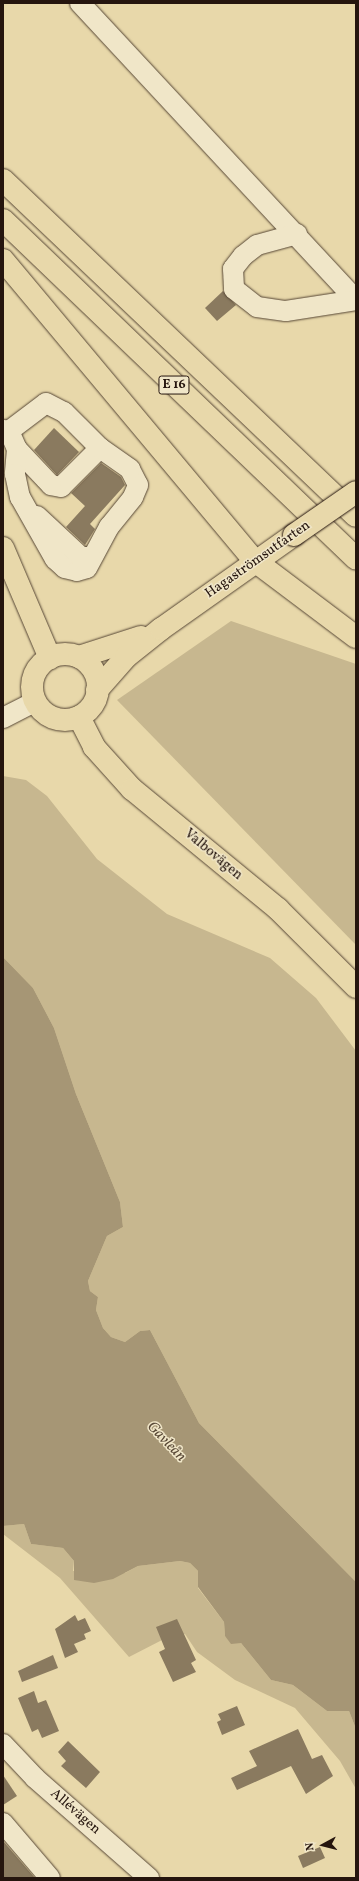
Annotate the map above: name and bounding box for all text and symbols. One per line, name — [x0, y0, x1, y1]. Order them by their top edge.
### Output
road number: E 16 — [158, 374, 190, 396]
street label: Hagaströmsutfarten — [202, 517, 314, 603]
street label: Valbovägen — [180, 826, 246, 884]
water label: Gavleån — [143, 1418, 189, 1466]
street label: Allévägen — [46, 1786, 104, 1838]
north arrow — [303, 1825, 343, 1865]
text: N — [303, 1842, 319, 1851]

